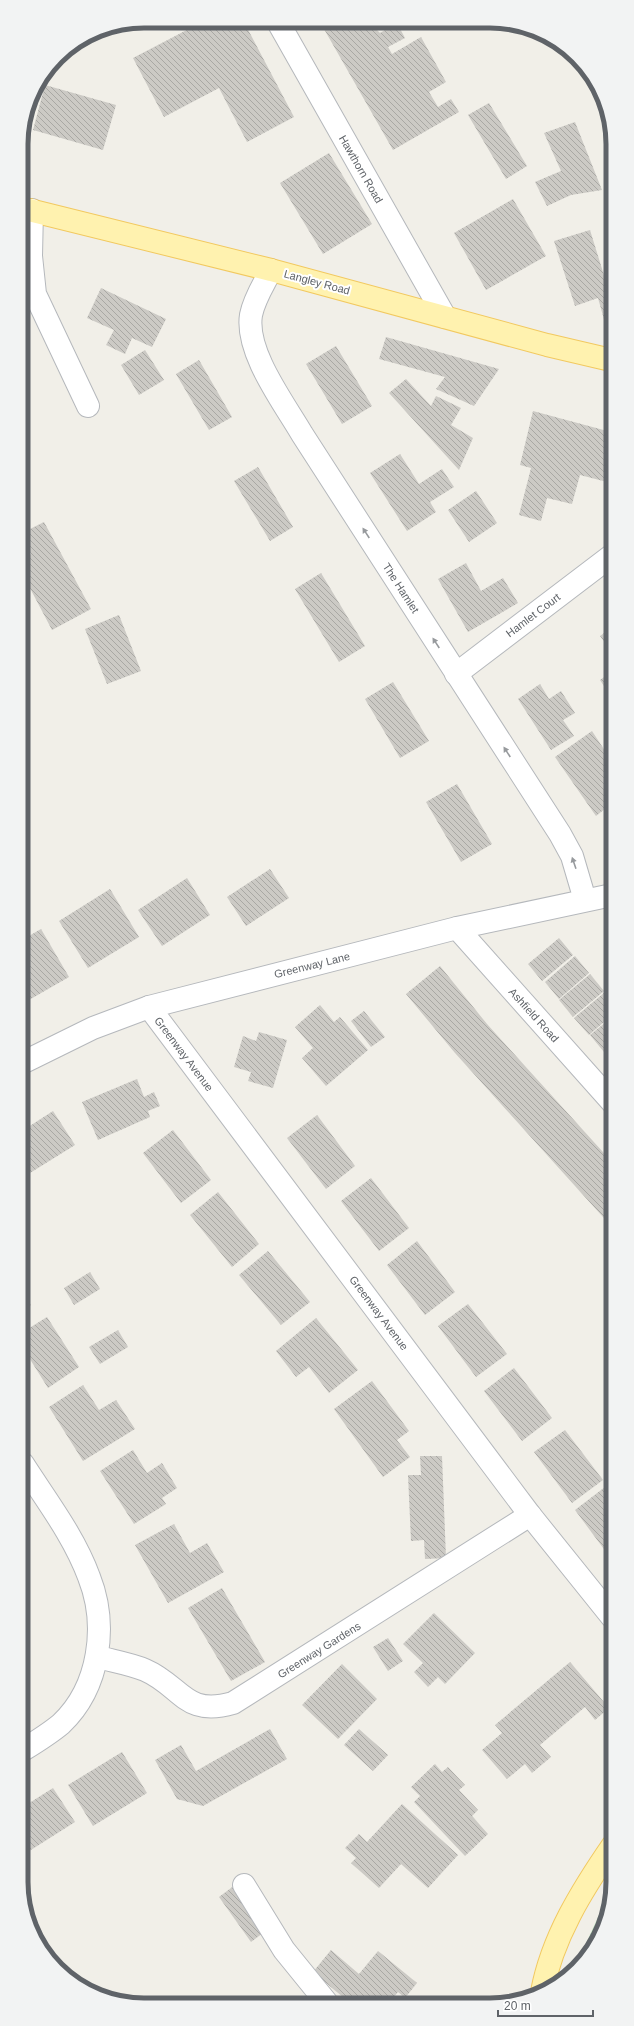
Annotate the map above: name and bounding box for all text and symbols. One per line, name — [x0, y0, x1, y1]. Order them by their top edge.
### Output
street label: Hawthorn Road — [337, 133, 385, 205]
street label: Langley Road — [283, 267, 351, 297]
one-way arrow — [362, 528, 370, 538]
street label: The Hamlet — [380, 561, 422, 615]
street label: Hamlet Court — [504, 591, 562, 639]
one-way arrow — [432, 638, 440, 648]
one-way arrow — [503, 747, 511, 757]
one-way arrow — [571, 856, 577, 868]
street label: Greenway Lane — [273, 950, 351, 980]
street label: Ashfield Road — [507, 986, 561, 1044]
street label: Greenway Avenue — [152, 1015, 216, 1093]
street label: Greenway Avenue — [347, 1274, 411, 1352]
street label: Greenway Gardens — [275, 1619, 363, 1680]
scale bar — [498, 1992, 593, 2018]
text: 20 m — [504, 1999, 531, 2013]

